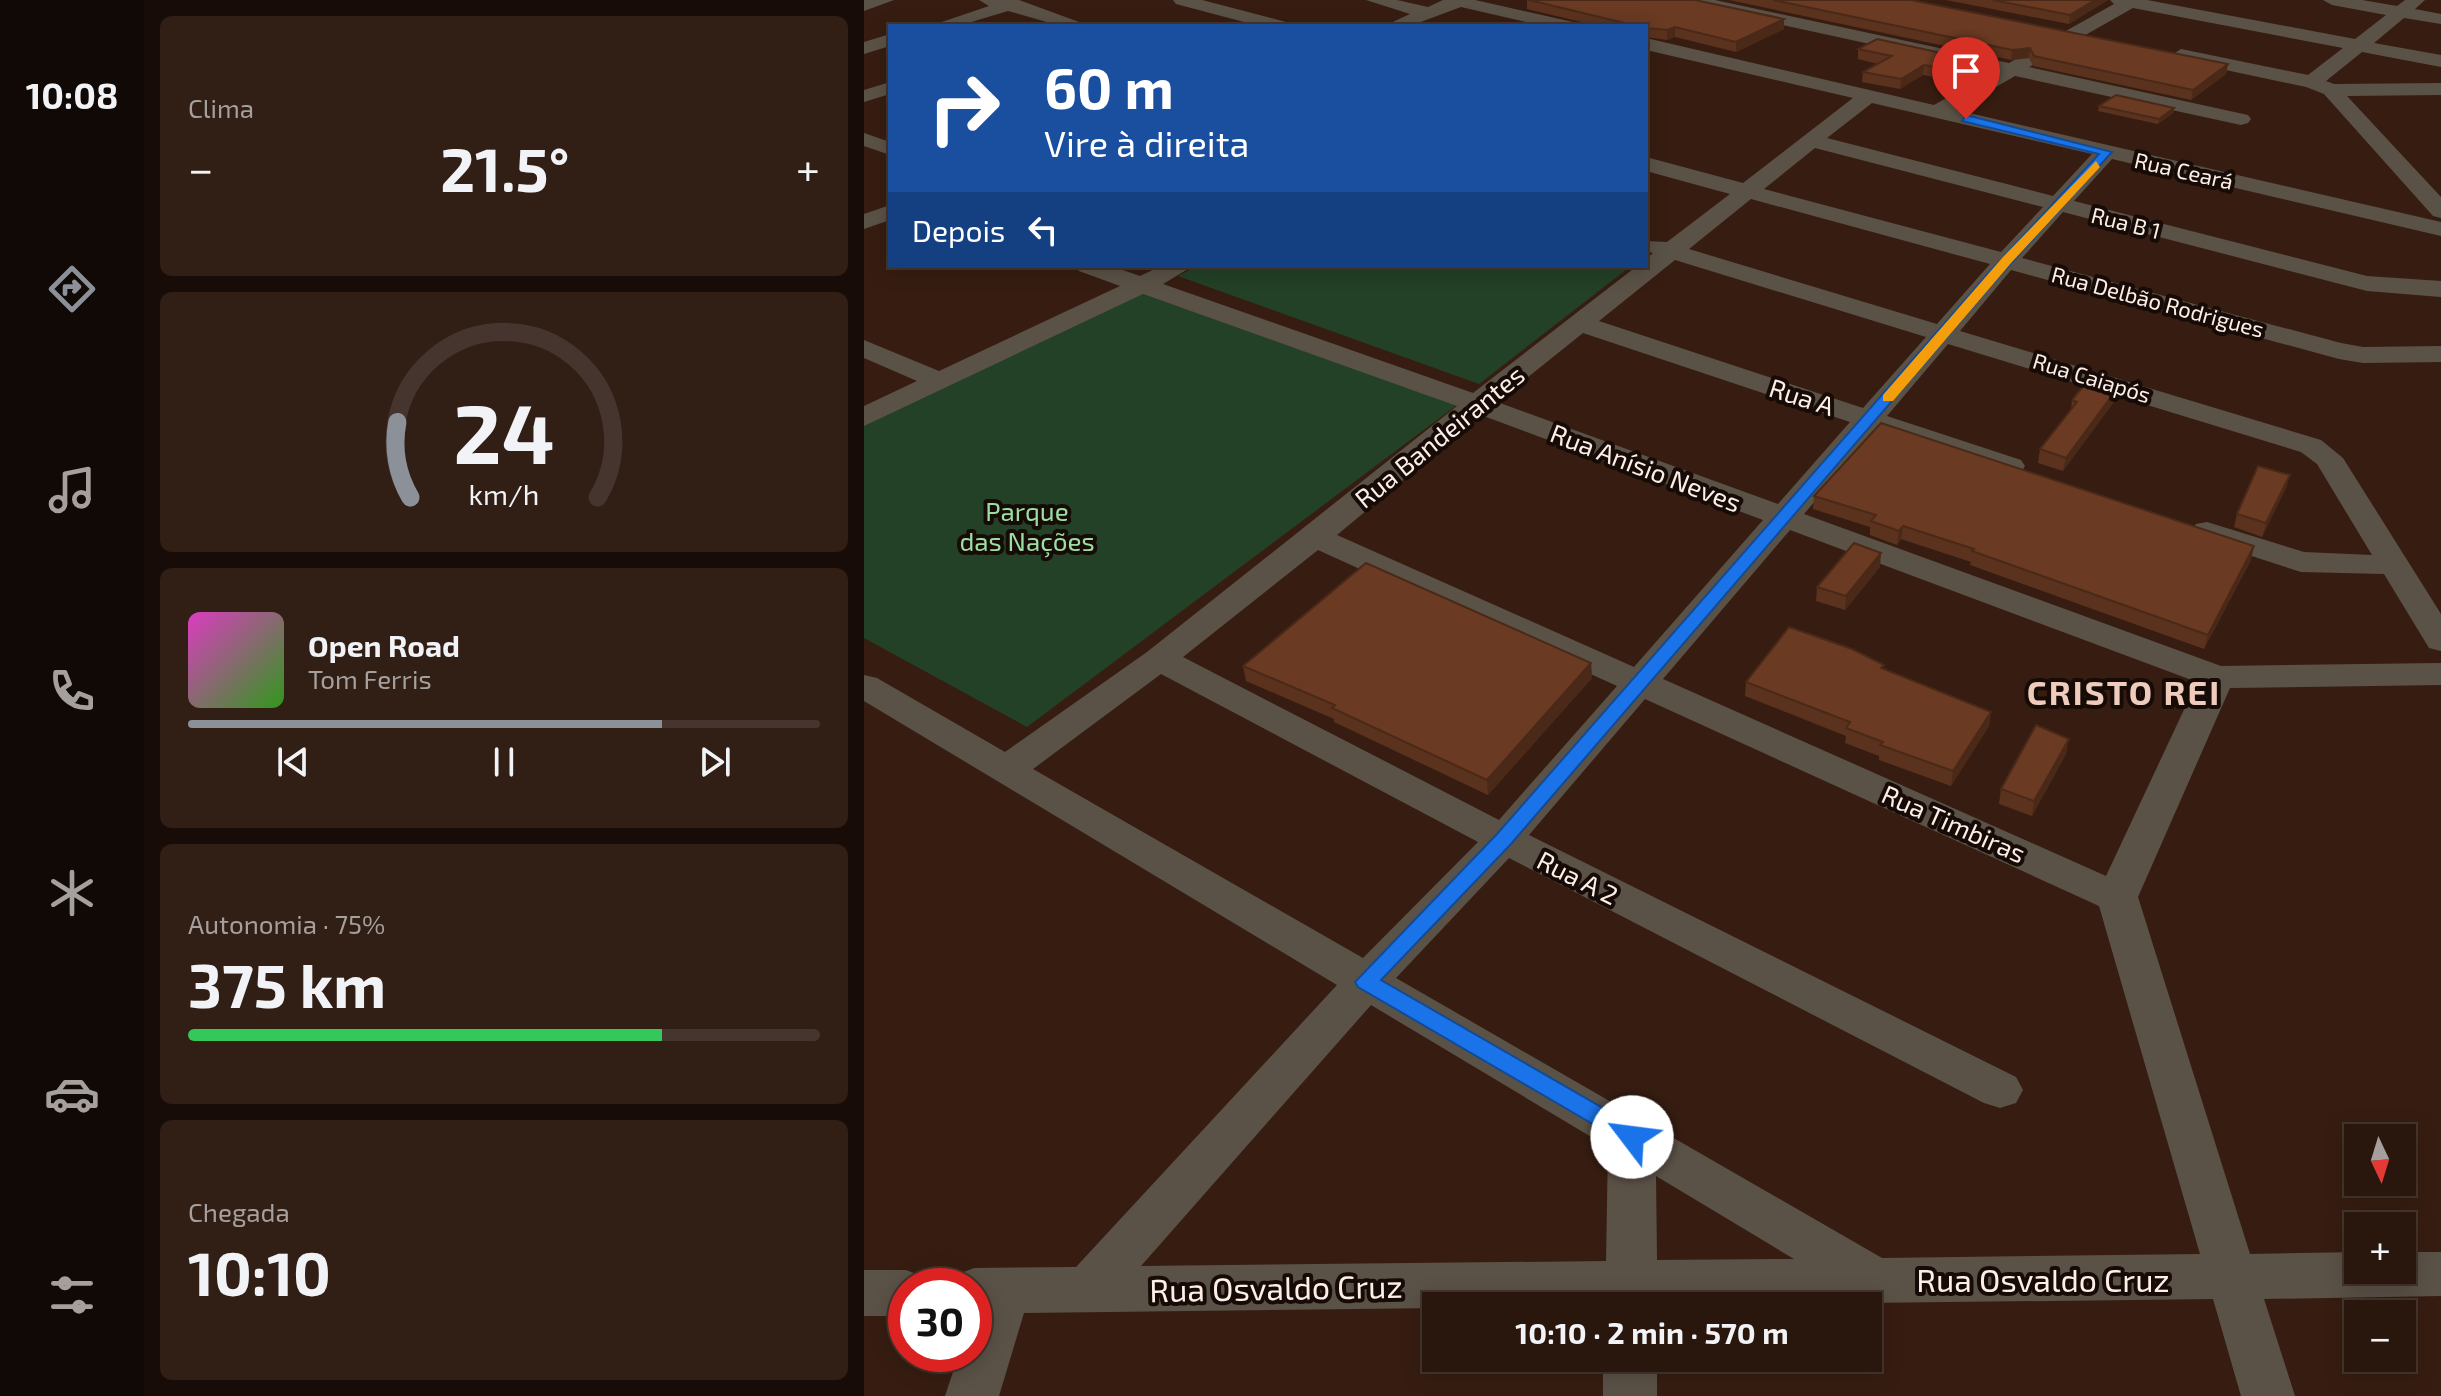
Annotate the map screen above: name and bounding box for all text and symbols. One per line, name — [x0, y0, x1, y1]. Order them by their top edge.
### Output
pin — [1932, 37, 2000, 119]
icon: arrive — [1944, 49, 1988, 93]
text: 60 m — [1044, 53, 1174, 120]
icon: right — [912, 56, 1016, 160]
text: 10:08 — [26, 73, 118, 116]
text: Clima — [188, 92, 254, 123]
text: Vire à direita — [1044, 121, 1249, 164]
text: 21.5° — [440, 132, 569, 204]
text: − — [188, 141, 214, 194]
text: + — [796, 141, 820, 194]
street label: Rua Ceará — [2132, 146, 2236, 194]
street label: Rua B 1 — [2089, 201, 2163, 243]
icon: left — [1021, 208, 1065, 252]
text: Depois — [912, 212, 1005, 248]
street label: Rua Delbão Rodrigues — [2049, 260, 2267, 342]
icon: directions — [44, 261, 100, 317]
street label: Rua Caiapós — [2030, 347, 2154, 407]
street label: Rua Bandeirantes — [1348, 358, 1530, 514]
street label: Rua A — [1766, 371, 1838, 421]
text: 24 — [453, 381, 555, 481]
street label: Rua Anísio Neves — [1546, 416, 1746, 518]
icon: music — [44, 462, 100, 518]
text: km/h — [469, 476, 539, 511]
park label: Parque das Nações — [959, 495, 1095, 558]
text: Open Road — [308, 627, 460, 663]
icon: phone — [44, 663, 100, 719]
text: Tom Ferris — [308, 663, 432, 694]
district label: CRISTO REI — [2027, 671, 2221, 712]
icon: previous — [271, 740, 315, 784]
icon: pause — [482, 740, 526, 784]
icon: next — [693, 740, 737, 784]
street label: Rua Timbiras — [1877, 778, 2031, 868]
street label: Rua A 2 — [1533, 844, 1623, 910]
icon: climate — [44, 865, 100, 921]
text: Autonomia · 75% — [188, 908, 385, 939]
text: 375 km — [188, 948, 386, 1020]
icon: car — [44, 1066, 100, 1122]
position arrow — [1590, 1095, 1674, 1179]
north arrow — [2344, 1124, 2416, 1196]
map controls — [2344, 1124, 2416, 1372]
text: Chegada — [188, 1196, 290, 1227]
button: + — [2344, 1212, 2416, 1284]
text: 10:10 — [188, 1236, 331, 1308]
street label: Rua Osvaldo Cruz — [1916, 1260, 2170, 1298]
street label: Rua Osvaldo Cruz — [1149, 1266, 1403, 1308]
icon: filters — [44, 1267, 100, 1323]
speed limit sign: 30 — [888, 1268, 992, 1372]
button: − — [2344, 1300, 2416, 1372]
text: 10:10 · 2 min · 570 m — [1515, 1314, 1789, 1350]

